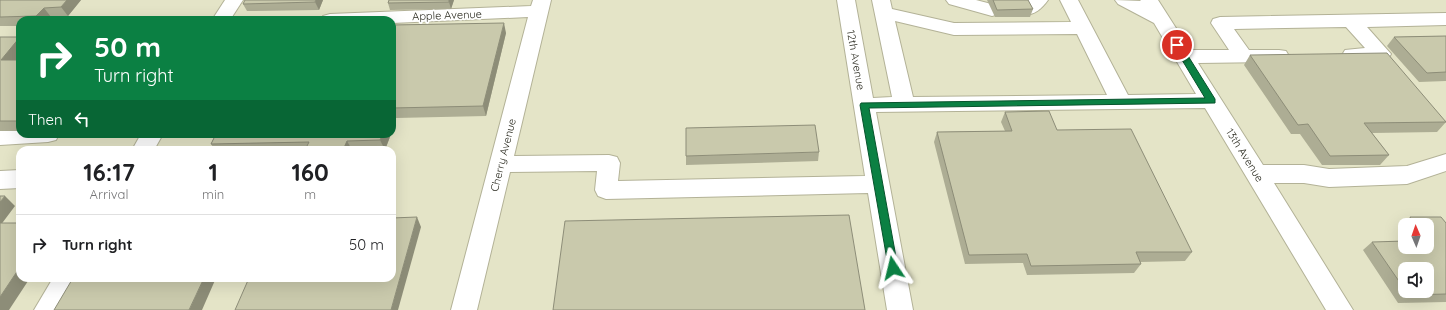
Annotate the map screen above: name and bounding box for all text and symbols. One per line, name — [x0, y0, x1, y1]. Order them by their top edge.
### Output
street label: Apple Avenue — [412, 7, 482, 23]
pin — [1160, 28, 1194, 62]
text: 50 m — [94, 29, 161, 64]
street label: 12th Avenue — [844, 29, 868, 91]
icon: right — [28, 32, 80, 84]
icon: arrive — [1166, 34, 1188, 56]
text: Turn right — [94, 64, 174, 87]
icon: left — [71, 108, 93, 130]
text: Then — [28, 110, 63, 129]
street label: Cherry Avenue — [487, 117, 519, 193]
street label: 13th Avenue — [1223, 126, 1267, 184]
text: 16:17 — [83, 157, 135, 187]
text: 1 — [208, 157, 218, 187]
text: 160 — [291, 157, 329, 187]
text: Arrival — [90, 186, 129, 202]
text: min — [202, 186, 224, 202]
text: m — [304, 186, 316, 202]
north arrow — [1398, 218, 1434, 254]
map controls — [1398, 218, 1434, 298]
icon: right — [28, 234, 50, 256]
text: Turn right — [62, 235, 133, 254]
text: 50 m — [349, 235, 384, 254]
position arrow — [872, 247, 914, 289]
button: sound — [1398, 262, 1434, 298]

